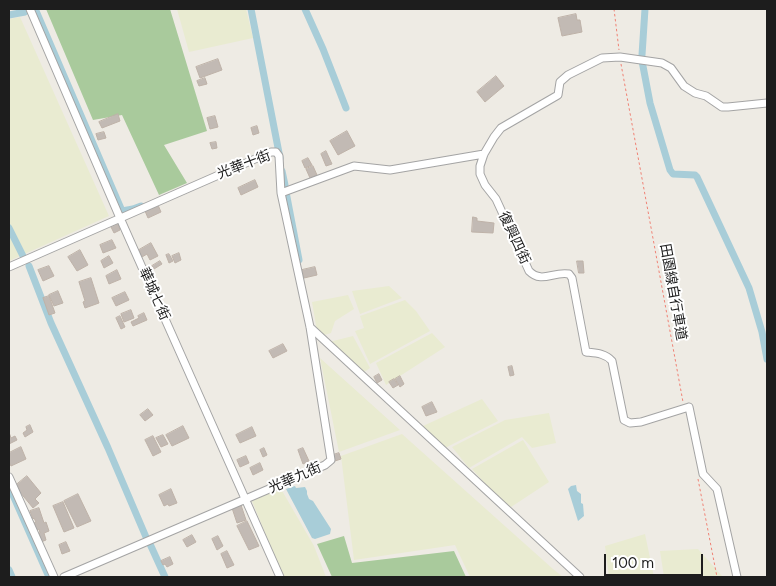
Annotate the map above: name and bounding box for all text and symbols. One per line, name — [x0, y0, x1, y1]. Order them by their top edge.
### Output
street label: 光華十街 — [215, 147, 273, 183]
street label: 復興四街 — [495, 209, 533, 267]
street label: 田園線自行車道 — [656, 242, 690, 342]
street label: 華城七街 — [135, 265, 173, 323]
street label: 光華九街 — [266, 459, 324, 497]
scale bar — [606, 544, 705, 576]
text: 100 m — [612, 554, 654, 572]

